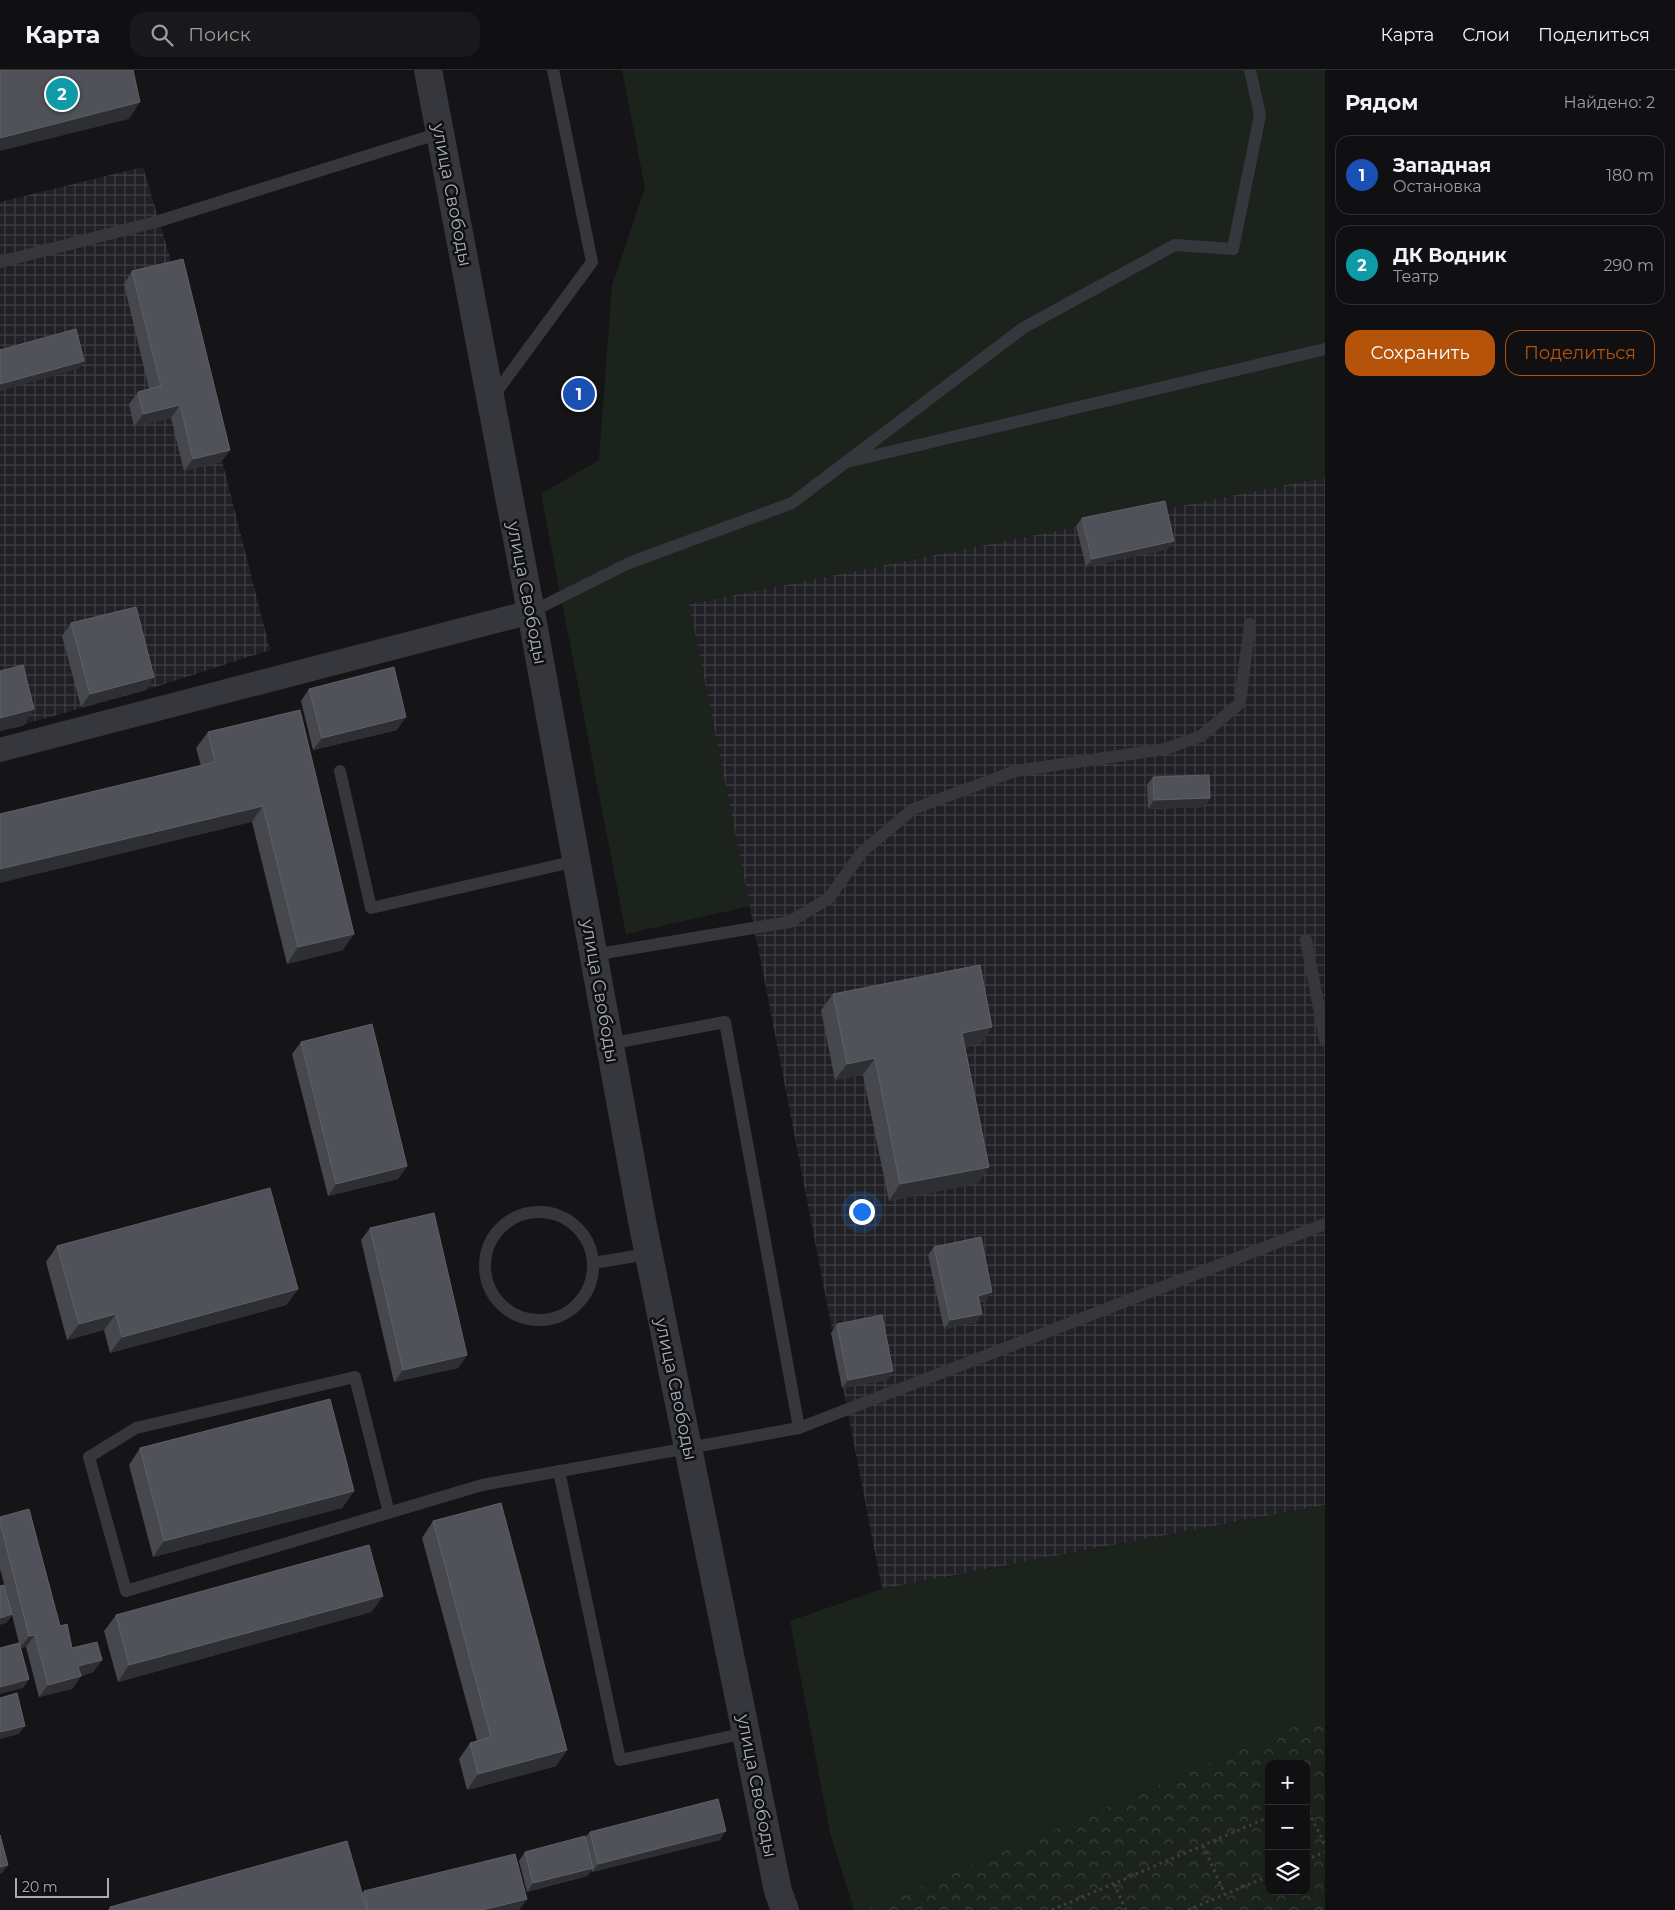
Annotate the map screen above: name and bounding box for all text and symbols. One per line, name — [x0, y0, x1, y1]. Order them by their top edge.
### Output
search box — [130, 12, 480, 57]
text: Карта — [25, 20, 100, 49]
icon: search — [148, 21, 176, 49]
text: Поиск — [188, 23, 251, 46]
text: Карта — [1380, 24, 1434, 46]
text: Слои — [1462, 24, 1510, 46]
text: Поделиться — [1538, 24, 1650, 46]
pin: 2 — [46, 75, 78, 113]
text: Рядом — [1345, 90, 1418, 115]
text: Найдено: 2 — [1564, 93, 1655, 112]
street label: улица Свободы — [427, 121, 477, 268]
text: Западная — [1393, 154, 1491, 177]
text: 1 — [1359, 166, 1365, 185]
text: 180 m — [1606, 166, 1654, 185]
text: Остановка — [1393, 177, 1482, 196]
text: ДК Водник — [1393, 244, 1507, 267]
text: 2 — [1357, 256, 1367, 275]
text: 290 m — [1603, 256, 1654, 275]
text: Театр — [1393, 267, 1439, 286]
button: Сохранить — [1345, 330, 1495, 376]
button: Поделиться — [1505, 330, 1655, 376]
pin: 1 — [563, 375, 595, 413]
street label: улица Свободы — [502, 519, 552, 666]
street label: улица Свободы — [576, 917, 623, 1064]
your location — [849, 1199, 875, 1225]
street label: улица Свободы — [650, 1315, 702, 1462]
street label: улица Свободы — [732, 1712, 782, 1859]
map controls — [1265, 1760, 1310, 1895]
button: + — [1265, 1760, 1310, 1805]
button: − — [1265, 1805, 1310, 1850]
button: layers — [1265, 1850, 1310, 1895]
scale bar — [15, 1875, 109, 1898]
text: 20 m — [22, 1878, 58, 1896]

